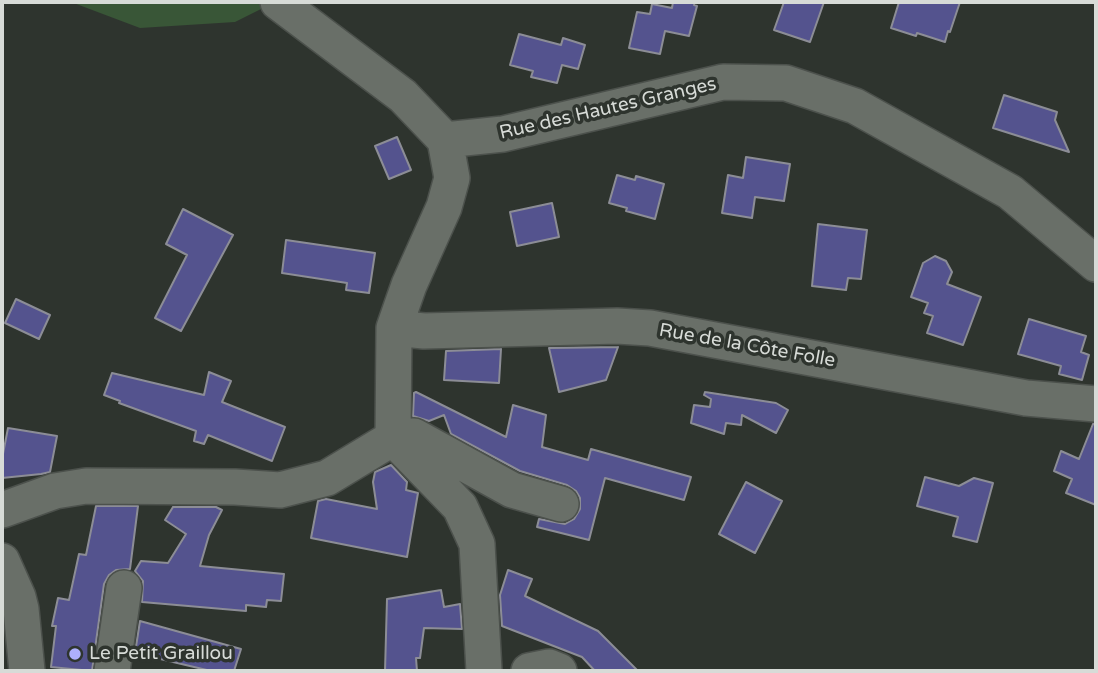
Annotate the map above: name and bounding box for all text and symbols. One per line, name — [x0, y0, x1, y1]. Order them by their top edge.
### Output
street label: Rue des Hautes Granges — [497, 73, 719, 145]
street label: Rue de la Côte Folle — [657, 319, 837, 373]
place label: Le Petit Graillou — [89, 643, 233, 665]
marker: Le Petit Graillou — [67, 646, 83, 662]

